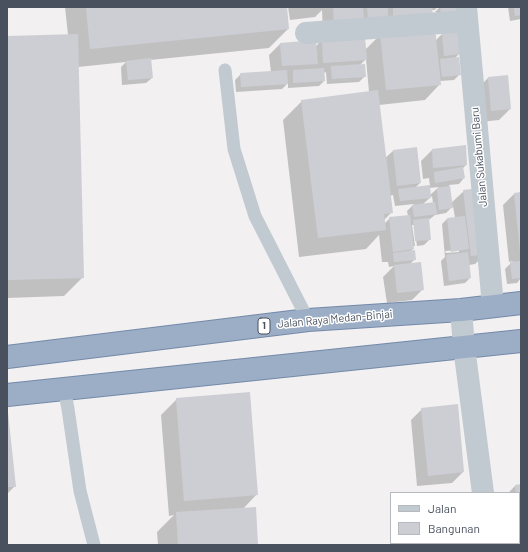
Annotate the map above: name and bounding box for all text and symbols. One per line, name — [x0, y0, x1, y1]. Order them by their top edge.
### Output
street label: Jalan Sukabumi Baru — [468, 107, 490, 207]
street label: Jalan Raya Medan-Binjai — [277, 307, 393, 331]
road number: 1 — [258, 318, 270, 334]
legend — [390, 492, 520, 544]
text: Jalan — [428, 501, 456, 515]
text: Bangunan — [428, 521, 480, 535]

